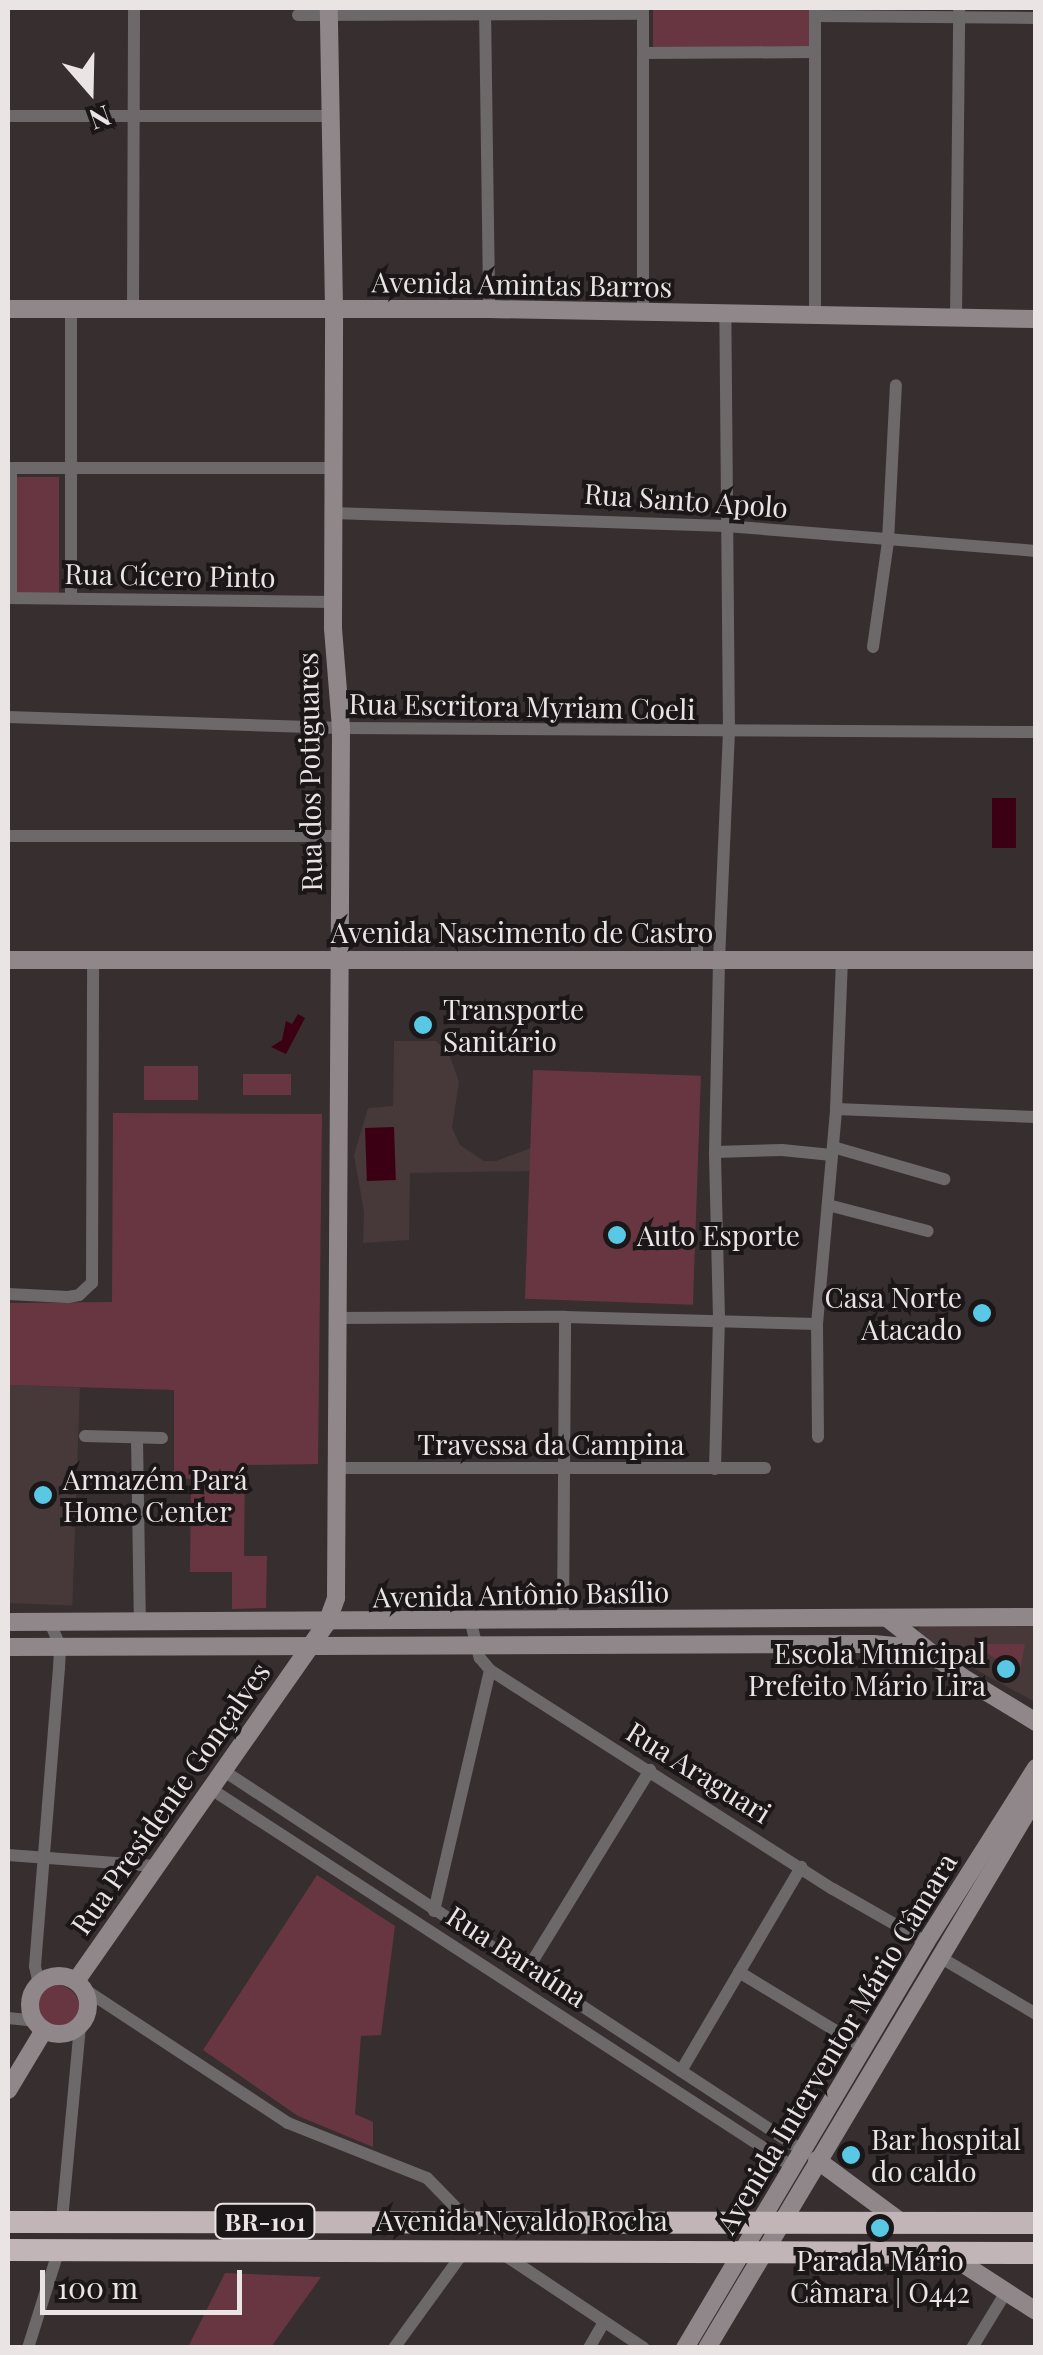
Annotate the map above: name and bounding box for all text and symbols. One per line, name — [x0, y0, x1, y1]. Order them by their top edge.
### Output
north arrow — [40, 40, 140, 140]
text: N — [85, 98, 116, 140]
street label: Avenida Amintas Barros — [371, 265, 673, 303]
street label: Rua Santo Apolo — [582, 476, 790, 524]
street label: Rua Cícero Pinto — [64, 556, 276, 594]
street label: Rua dos Potiguares — [290, 652, 328, 892]
street label: Rua Escritora Myriam Coeli — [348, 686, 696, 726]
street label: Avenida Nascimento de Castro — [330, 915, 714, 949]
place label: Transporte Sanitário — [443, 992, 584, 1058]
marker: Transporte Sanitário — [412, 1014, 434, 1036]
place label: Auto Esporte — [637, 1218, 800, 1252]
marker: Auto Esporte — [606, 1224, 628, 1246]
place label: Casa Norte Atacado — [824, 1280, 962, 1346]
marker: Casa Norte Atacado — [971, 1302, 993, 1324]
street label: Travessa da Campina — [417, 1427, 685, 1461]
place label: Armazém Pará Home Center — [63, 1462, 248, 1528]
marker: Armazém Pará Home Center — [32, 1484, 54, 1506]
street label: Avenida Antônio Basílio — [372, 1575, 670, 1613]
place label: Escola Municipal Prefeito Mário Lira — [748, 1636, 986, 1702]
street label: Rua Presidente Gonçalves — [63, 1656, 277, 1940]
marker: Escola Municipal Prefeito Mário Lira — [995, 1658, 1017, 1680]
street label: Rua Araguari — [620, 1714, 778, 1830]
street label: Avenida Interventor Mário Câmara — [709, 1846, 963, 2240]
street label: Rua Baraúna — [441, 1898, 593, 2014]
place label: Bar hospital do caldo — [871, 2122, 1022, 2188]
marker: Bar hospital do caldo — [840, 2144, 862, 2166]
road number: BR-101 — [212, 2201, 318, 2241]
street label: Avenida Nevaldo Rocha — [376, 2203, 668, 2237]
marker: Parada Mário Câmara | O442 — [869, 2217, 891, 2239]
place label: Parada Mário Câmara | O442 — [790, 2243, 970, 2309]
scale bar — [45, 2250, 248, 2312]
text: 100 m — [57, 2267, 138, 2307]

